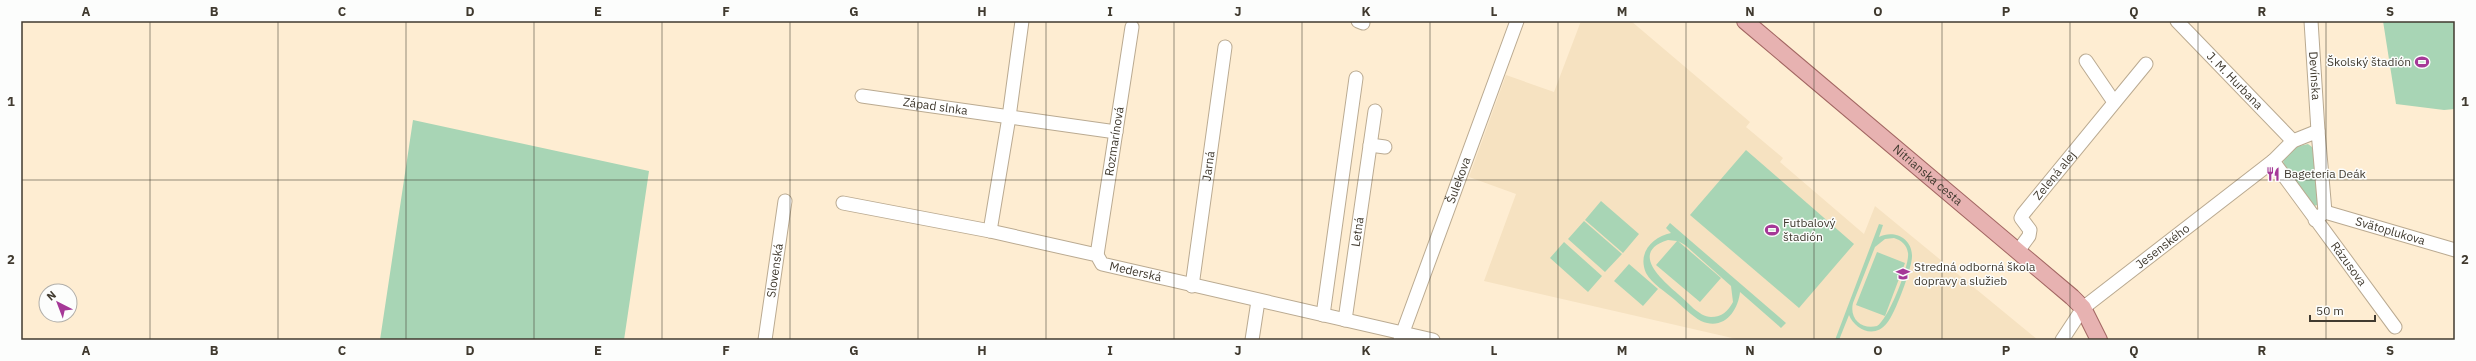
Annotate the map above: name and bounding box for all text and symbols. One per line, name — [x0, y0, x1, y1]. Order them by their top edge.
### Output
text: A — [82, 3, 91, 20]
text: B — [210, 3, 219, 20]
text: C — [338, 3, 347, 20]
text: D — [465, 3, 475, 20]
text: E — [594, 3, 602, 20]
text: F — [722, 3, 730, 20]
text: G — [849, 3, 859, 20]
text: H — [977, 3, 987, 20]
text: I — [1107, 3, 1113, 20]
text: J — [1234, 3, 1242, 20]
text: K — [1361, 3, 1371, 20]
text: L — [1491, 3, 1498, 20]
text: M — [1617, 3, 1627, 20]
text: N — [1745, 3, 1755, 20]
text: O — [1873, 3, 1883, 20]
text: P — [2002, 3, 2011, 20]
text: Q — [2129, 3, 2139, 20]
text: R — [2258, 3, 2267, 20]
text: S — [2386, 3, 2394, 20]
street label: J. M. Hurbana — [2204, 48, 2267, 113]
street label: Devínska — [2306, 51, 2324, 101]
place label: Školský štadión — [2327, 54, 2411, 69]
sports icon: Školský štadión — [2414, 54, 2430, 70]
text: 1 — [7, 93, 15, 110]
text: 1 — [2461, 93, 2469, 110]
street label: Západ slnka — [902, 94, 969, 118]
street label: Rozmarínová — [1101, 105, 1127, 177]
street label: Nitrianska cesta — [1890, 141, 1966, 209]
street label: Zelená alej — [2030, 148, 2079, 203]
street label: Jarná — [1199, 150, 1218, 182]
street label: Šulekova — [1443, 154, 1474, 206]
restaurant icon: Bageteria Deák — [2265, 166, 2281, 182]
place label: Bageteria Deák — [2284, 166, 2367, 181]
street label: Svätoplukova — [2354, 213, 2428, 248]
street label: Letná — [1348, 215, 1367, 248]
place label: Futbalový štadión — [1783, 215, 1836, 244]
street label: Jesenského — [2132, 220, 2193, 272]
sports icon: Futbalový štadión — [1764, 222, 1780, 238]
street label: Rázusova — [2328, 239, 2371, 289]
street label: Slovenská — [763, 242, 786, 299]
text: 2 — [7, 251, 15, 268]
text: 2 — [2461, 251, 2469, 268]
street label: Mederská — [1108, 258, 1164, 285]
place label: Stredná odborná škola dopravy a služieb — [1914, 259, 2036, 288]
school or university icon: Stredná odborná škola dopravy a služieb — [1895, 266, 1911, 282]
north arrow — [38, 283, 78, 323]
text: N — [44, 288, 59, 303]
scale bar — [2310, 297, 2375, 323]
text: 50 m — [2316, 303, 2344, 318]
text: A — [82, 342, 91, 359]
text: B — [210, 342, 219, 359]
text: C — [338, 342, 347, 359]
text: D — [465, 342, 475, 359]
text: E — [594, 342, 602, 359]
text: F — [722, 342, 730, 359]
text: G — [849, 342, 859, 359]
text: H — [977, 342, 987, 359]
text: I — [1107, 342, 1113, 359]
text: J — [1234, 342, 1242, 359]
text: K — [1361, 342, 1371, 359]
text: L — [1491, 342, 1498, 359]
text: M — [1617, 342, 1627, 359]
text: N — [1745, 342, 1755, 359]
text: O — [1873, 342, 1883, 359]
text: P — [2002, 342, 2011, 359]
text: Q — [2129, 342, 2139, 359]
text: R — [2258, 342, 2267, 359]
text: S — [2386, 342, 2394, 359]

